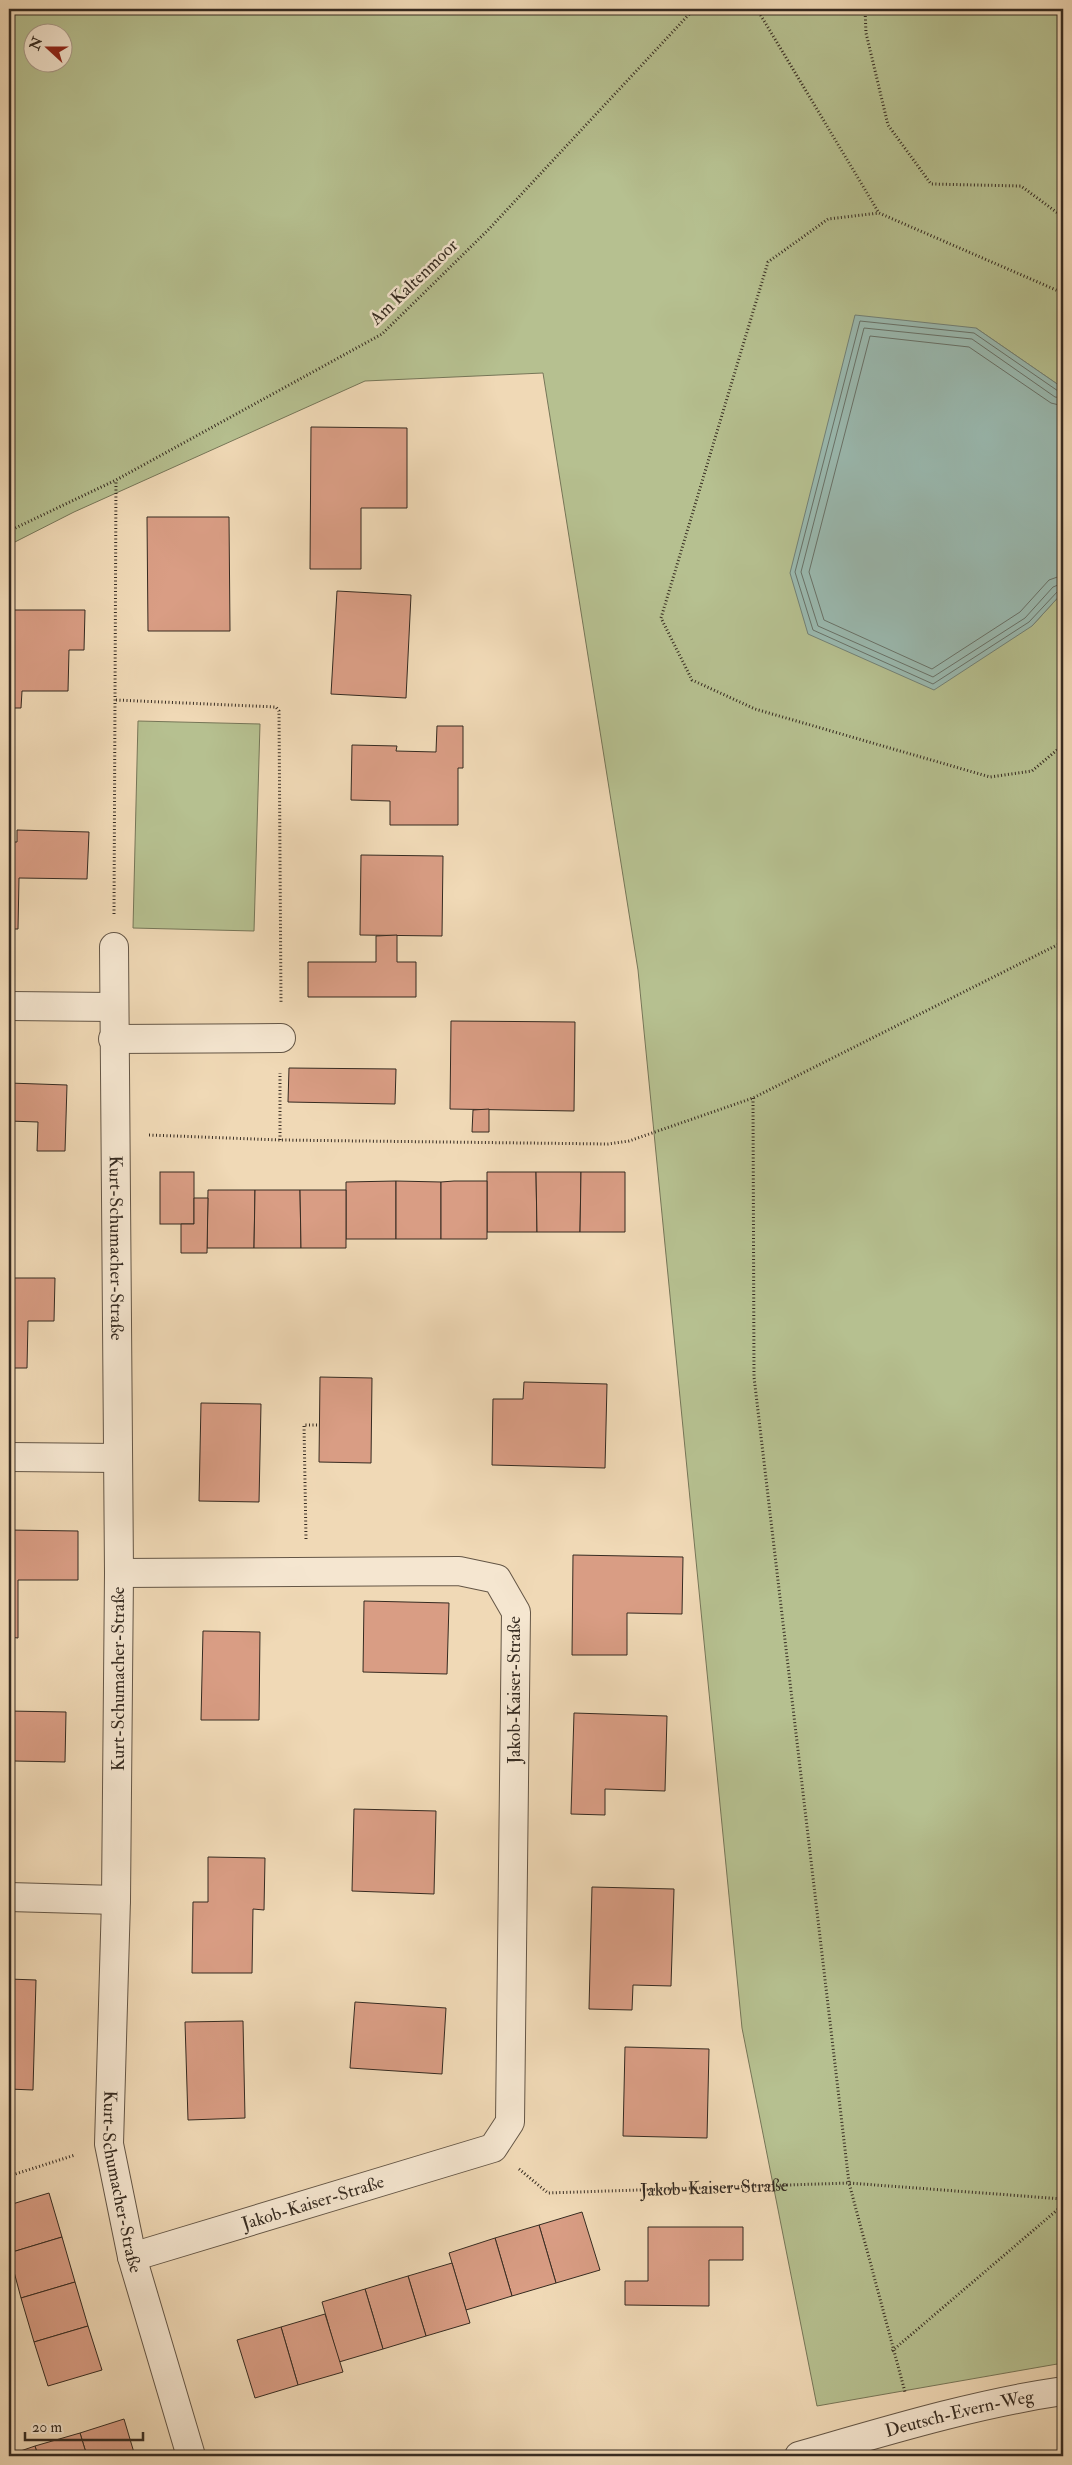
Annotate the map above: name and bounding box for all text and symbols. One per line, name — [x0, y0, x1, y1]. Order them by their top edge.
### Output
north arrow — [22, 22, 72, 72]
text: N — [26, 34, 47, 53]
street label: Am Kaltenmoor — [364, 234, 463, 331]
street label: Kurt-Schumacher-Straße — [104, 1155, 129, 1341]
street label: Kurt-Schumacher-Straße — [107, 1586, 130, 1771]
street label: Jakob-Kaiser-Straße — [503, 1616, 526, 1765]
street label: Kurt-Schumacher-Straße — [97, 2090, 148, 2276]
street label: Jakob-Kaiser-Straße — [238, 2170, 387, 2236]
street label: Jakob-Kaiser-Straße — [639, 2174, 789, 2201]
street label: Deutsch-Evern-Weg — [882, 2384, 1037, 2442]
scale bar — [25, 2410, 142, 2442]
text: 20 m — [32, 2418, 62, 2437]

